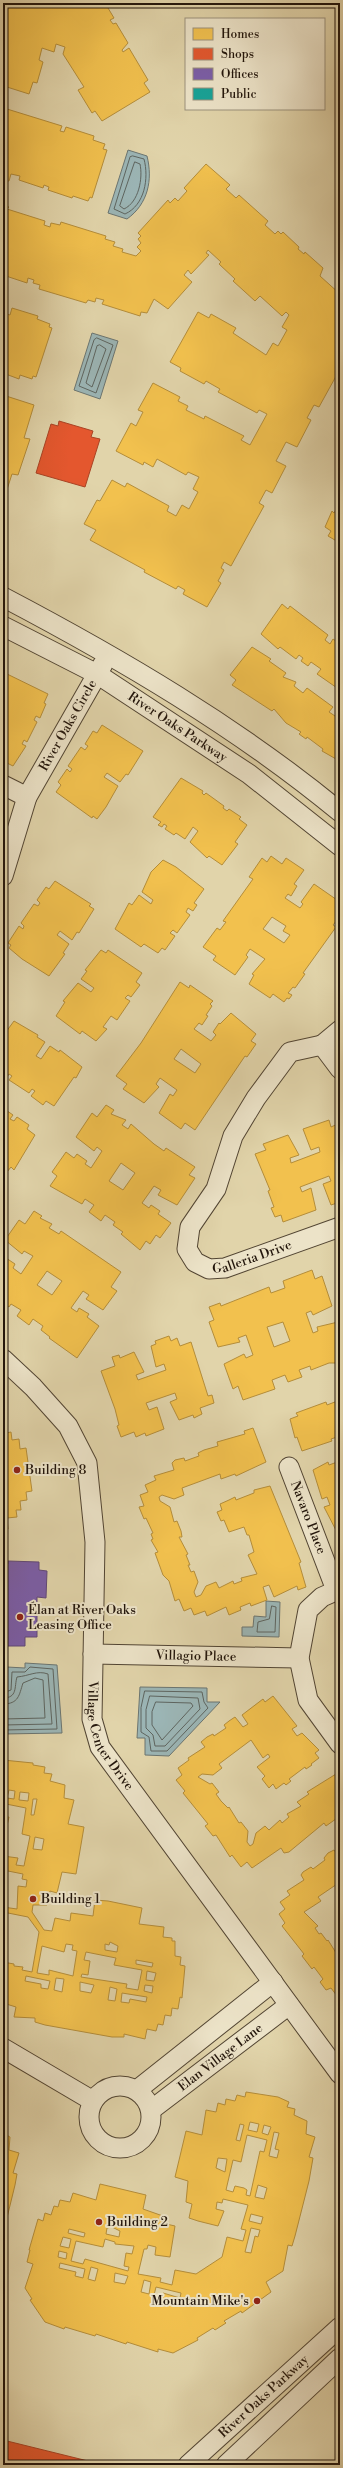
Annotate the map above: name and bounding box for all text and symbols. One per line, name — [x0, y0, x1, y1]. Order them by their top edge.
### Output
legend — [185, 18, 325, 110]
text: Homes — [221, 27, 259, 42]
text: Shops — [221, 47, 254, 62]
text: Offices — [221, 67, 259, 82]
text: Public — [221, 87, 257, 102]
street label: River Oaks Circle — [36, 677, 100, 774]
street label: River Oaks Parkway — [125, 689, 231, 766]
street label: Galleria Drive — [212, 1237, 294, 1277]
place label: Building 8 — [24, 1462, 87, 1478]
marker: Building 8 — [12, 1465, 22, 1475]
street label: Navaro Place — [287, 1479, 330, 1557]
place label: Élan at River Oaks Leasing Office — [28, 1601, 136, 1633]
marker: Élan at River Oaks Leasing Office — [15, 1612, 25, 1622]
street label: Villagio Place — [154, 1647, 237, 1665]
street label: Village Center Drive — [84, 1680, 137, 1794]
place label: Building 1 — [40, 1891, 101, 1907]
marker: Building 1 — [28, 1894, 38, 1904]
street label: Elan Village Lane — [175, 2020, 266, 2095]
place label: Building 2 — [106, 2214, 168, 2230]
marker: Building 2 — [94, 2217, 104, 2227]
place label: Mountain Mike's — [151, 2293, 249, 2309]
marker: Mountain Mike's — [252, 2296, 262, 2306]
street label: River Oaks Parkway — [215, 2351, 312, 2441]

